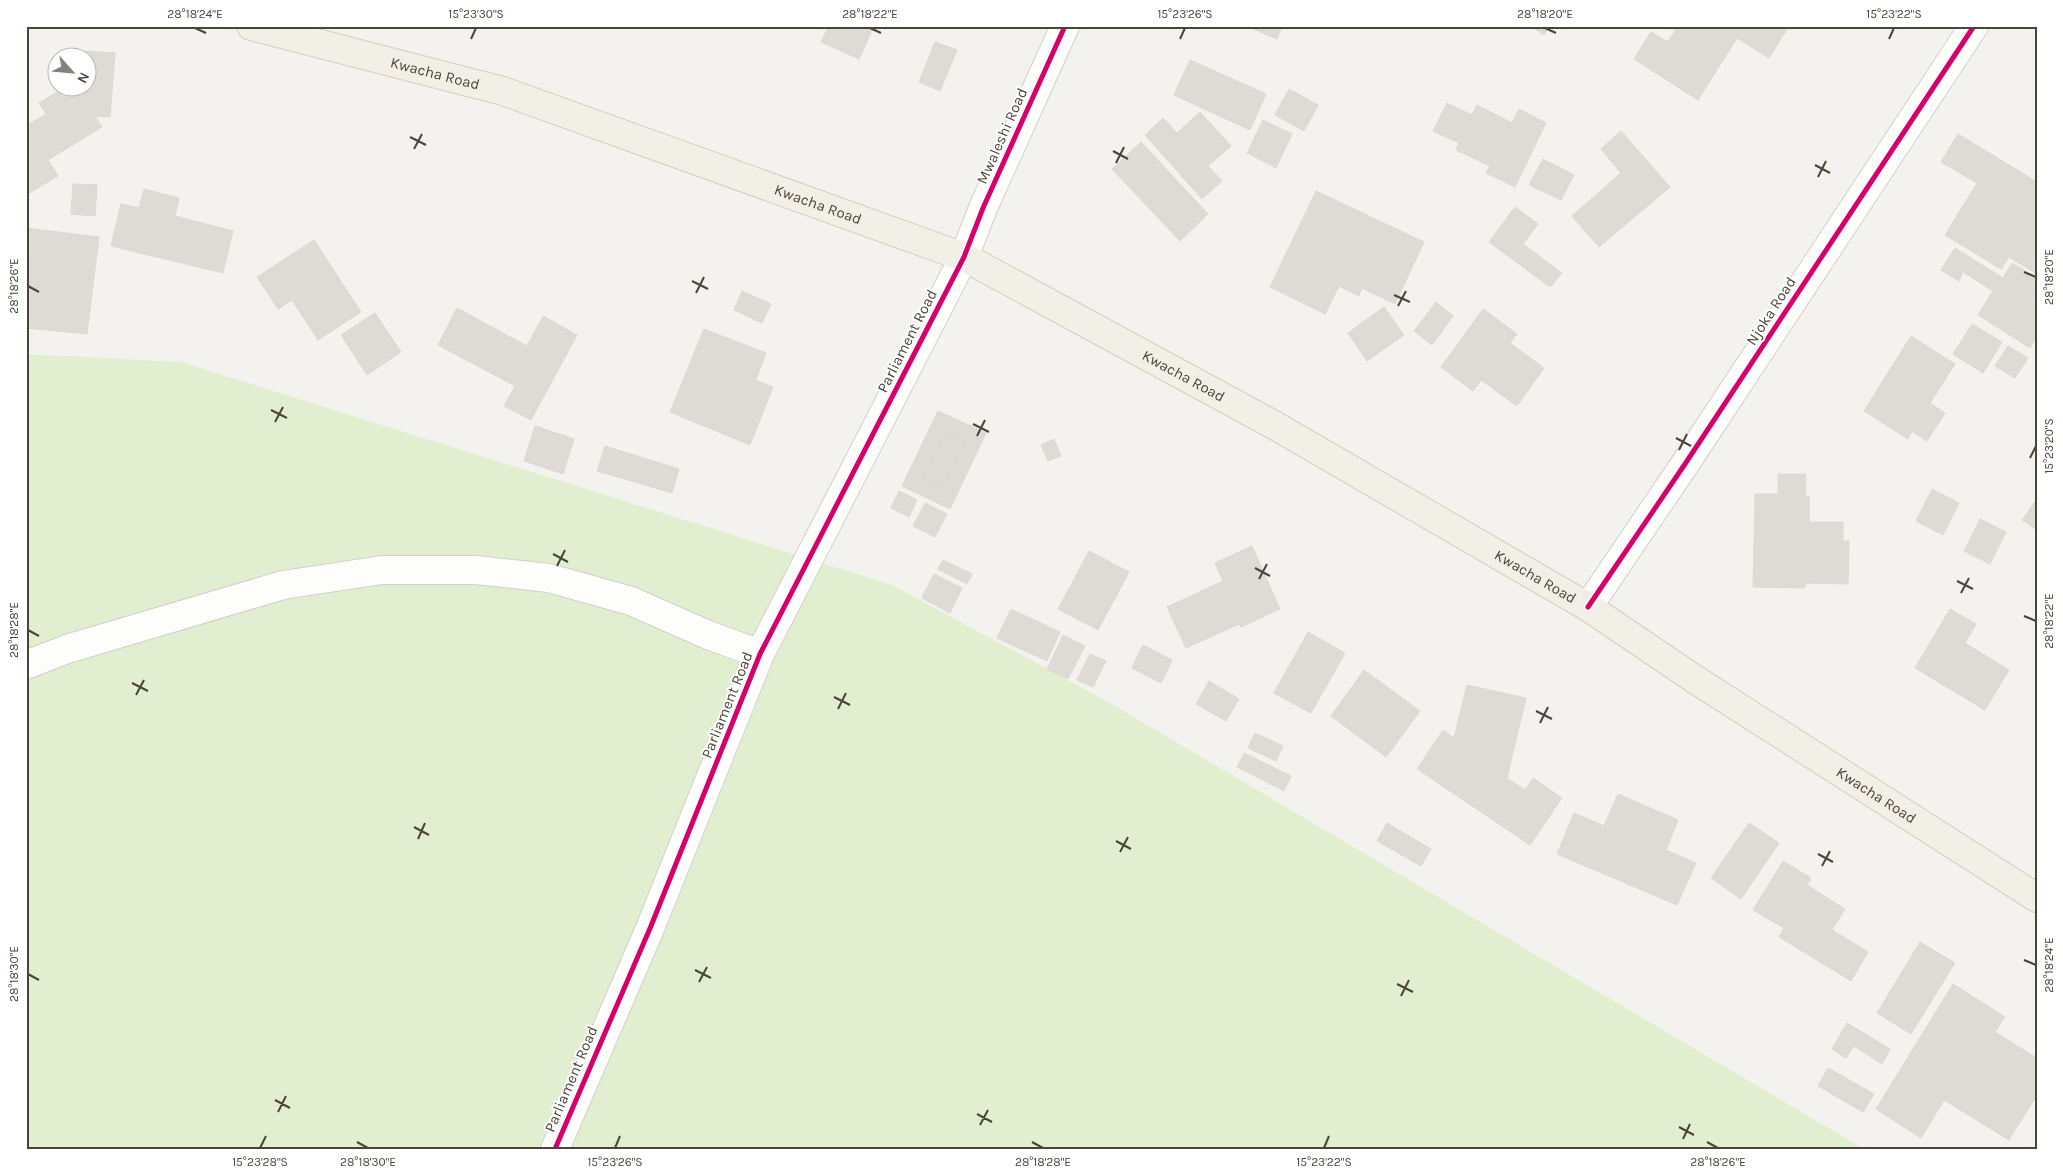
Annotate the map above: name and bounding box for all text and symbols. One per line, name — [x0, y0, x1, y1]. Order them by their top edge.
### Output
text: 28°18'24"E — [167, 7, 223, 21]
text: 15°23'30"S — [448, 7, 504, 21]
text: 28°18'22"E — [842, 7, 898, 21]
text: 15°23'26"S — [1157, 7, 1213, 21]
text: 28°18'20"E — [1517, 7, 1573, 21]
text: 15°23'22"S — [1866, 7, 1922, 21]
north arrow — [48, 48, 98, 98]
street label: Kwacha Road — [388, 53, 482, 94]
text: N — [73, 69, 93, 86]
street label: Mwaleshi Road — [973, 85, 1031, 187]
street label: Kwacha Road — [772, 180, 864, 228]
text: 28°18'20"E — [2042, 249, 2056, 305]
text: 28°18'26"E — [7, 258, 21, 314]
street label: Njoka Road — [1742, 273, 1800, 349]
street label: Parliament Road — [873, 286, 941, 396]
street label: Kwacha Road — [1139, 346, 1228, 406]
text: 15°23'20"S — [2042, 418, 2056, 474]
street label: Kwacha Road — [1491, 546, 1580, 607]
text: 28°18'22"E — [2042, 593, 2056, 649]
text: 28°18'28"E — [7, 602, 21, 658]
street label: Parliament Road — [697, 649, 757, 761]
street label: Kwacha Road — [1833, 763, 1920, 827]
text: 28°18'24"E — [2042, 937, 2056, 993]
text: 28°18'30"E — [7, 946, 21, 1002]
street label: Parliament Road — [541, 1023, 601, 1135]
text: 15°23'28"S — [232, 1155, 288, 1169]
text: 28°18'30"E — [340, 1155, 396, 1169]
text: 15°23'26"S — [587, 1155, 643, 1169]
text: 28°18'28"E — [1015, 1155, 1071, 1169]
text: 15°23'22"S — [1296, 1155, 1352, 1169]
text: 28°18'26"E — [1690, 1155, 1746, 1169]

